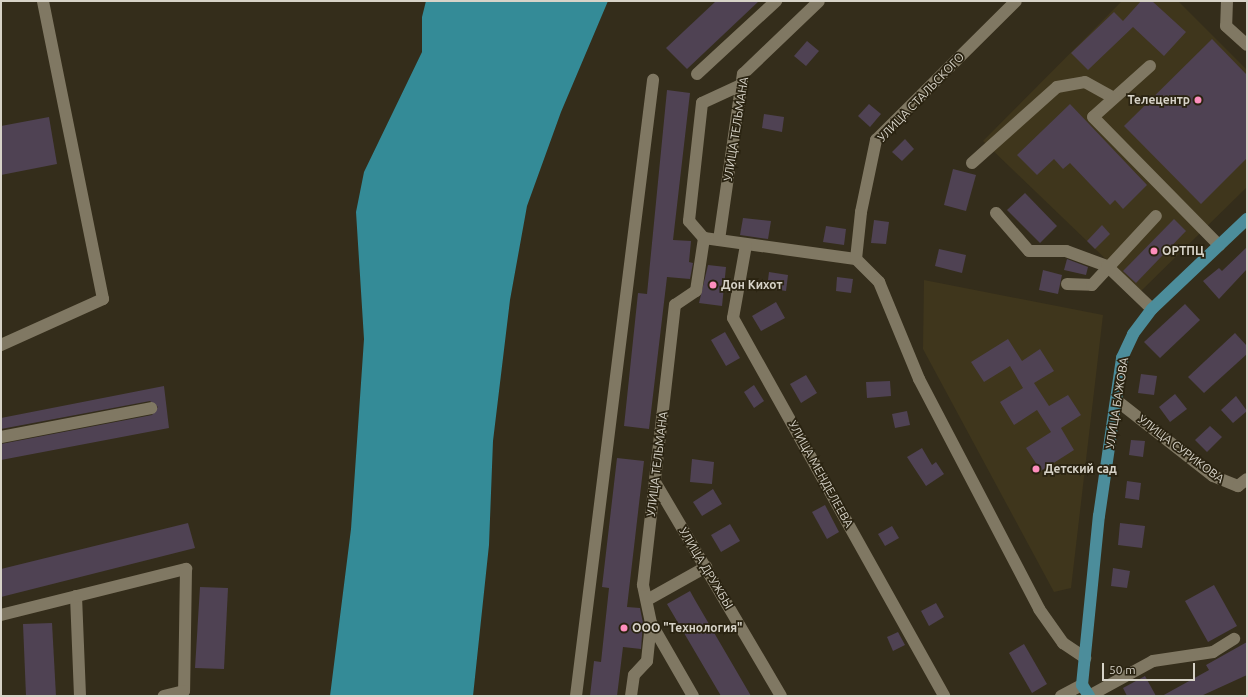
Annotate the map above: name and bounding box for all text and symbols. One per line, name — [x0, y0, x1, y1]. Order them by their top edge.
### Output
street label: УЛИЦА СТАЛЬСКОГО — [875, 49, 967, 145]
street label: УЛИЦА ТЕЛЬМАНА — [721, 76, 751, 182]
place label: Телецентр — [1127, 93, 1190, 107]
marker: Телецентр — [1193, 95, 1203, 105]
place label: ОРТПЦ — [1162, 244, 1204, 258]
marker: ОРТПЦ — [1149, 246, 1159, 256]
place label: Дон Кихот — [721, 278, 783, 292]
marker: Дон Кихот — [708, 280, 718, 290]
street label: УЛИЦА БАЖОВА — [1103, 356, 1131, 450]
street label: УЛИЦА ТЕЛЬМАНА — [643, 411, 671, 517]
street label: УЛИЦА СУРИКОВА — [1135, 412, 1227, 486]
street label: УЛИЦА МЕНДЕЛЕЕВА — [786, 418, 856, 530]
place label: Детский сад — [1044, 462, 1117, 476]
marker: Детский сад — [1031, 464, 1041, 474]
street label: УЛИЦА ДРУЖБЫ — [676, 525, 736, 611]
place label: ООО "Технология" — [632, 621, 742, 635]
marker: ООО "Технология" — [619, 623, 629, 633]
scale bar — [1104, 655, 1197, 681]
text: 50 m — [1109, 663, 1136, 676]

